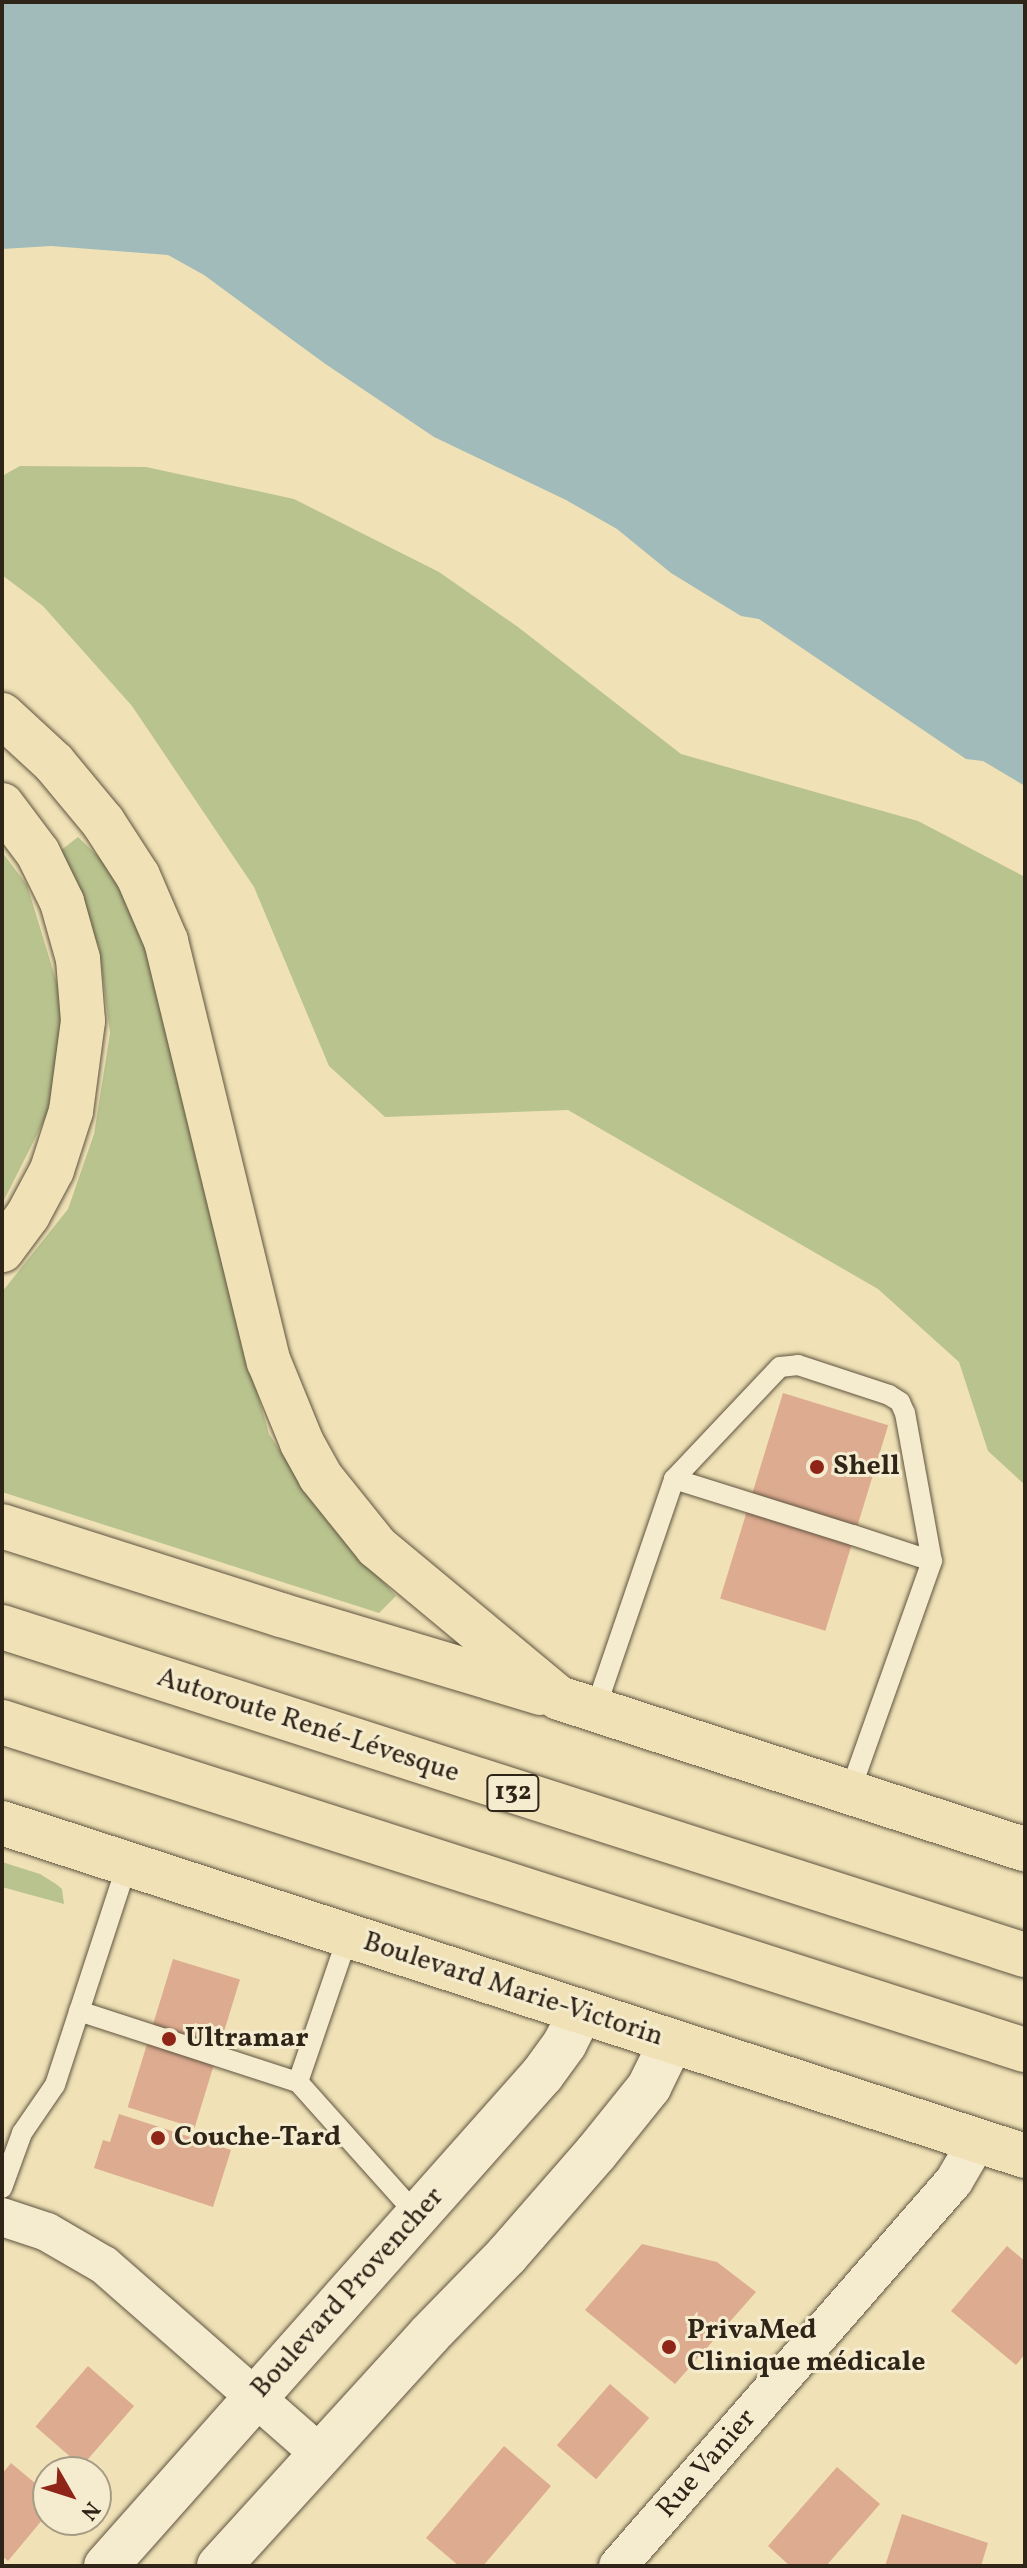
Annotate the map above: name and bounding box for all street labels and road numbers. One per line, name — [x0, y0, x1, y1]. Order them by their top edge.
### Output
street label: Autoroute René-Lévesque — [153, 1661, 463, 1791]
road number: 132 — [485, 1771, 541, 1815]
street label: Boulevard Marie-Victorin — [359, 1926, 667, 2054]
street label: Boulevard Provencher — [245, 2181, 451, 2405]
street label: Rue Vanier — [650, 2402, 764, 2526]

